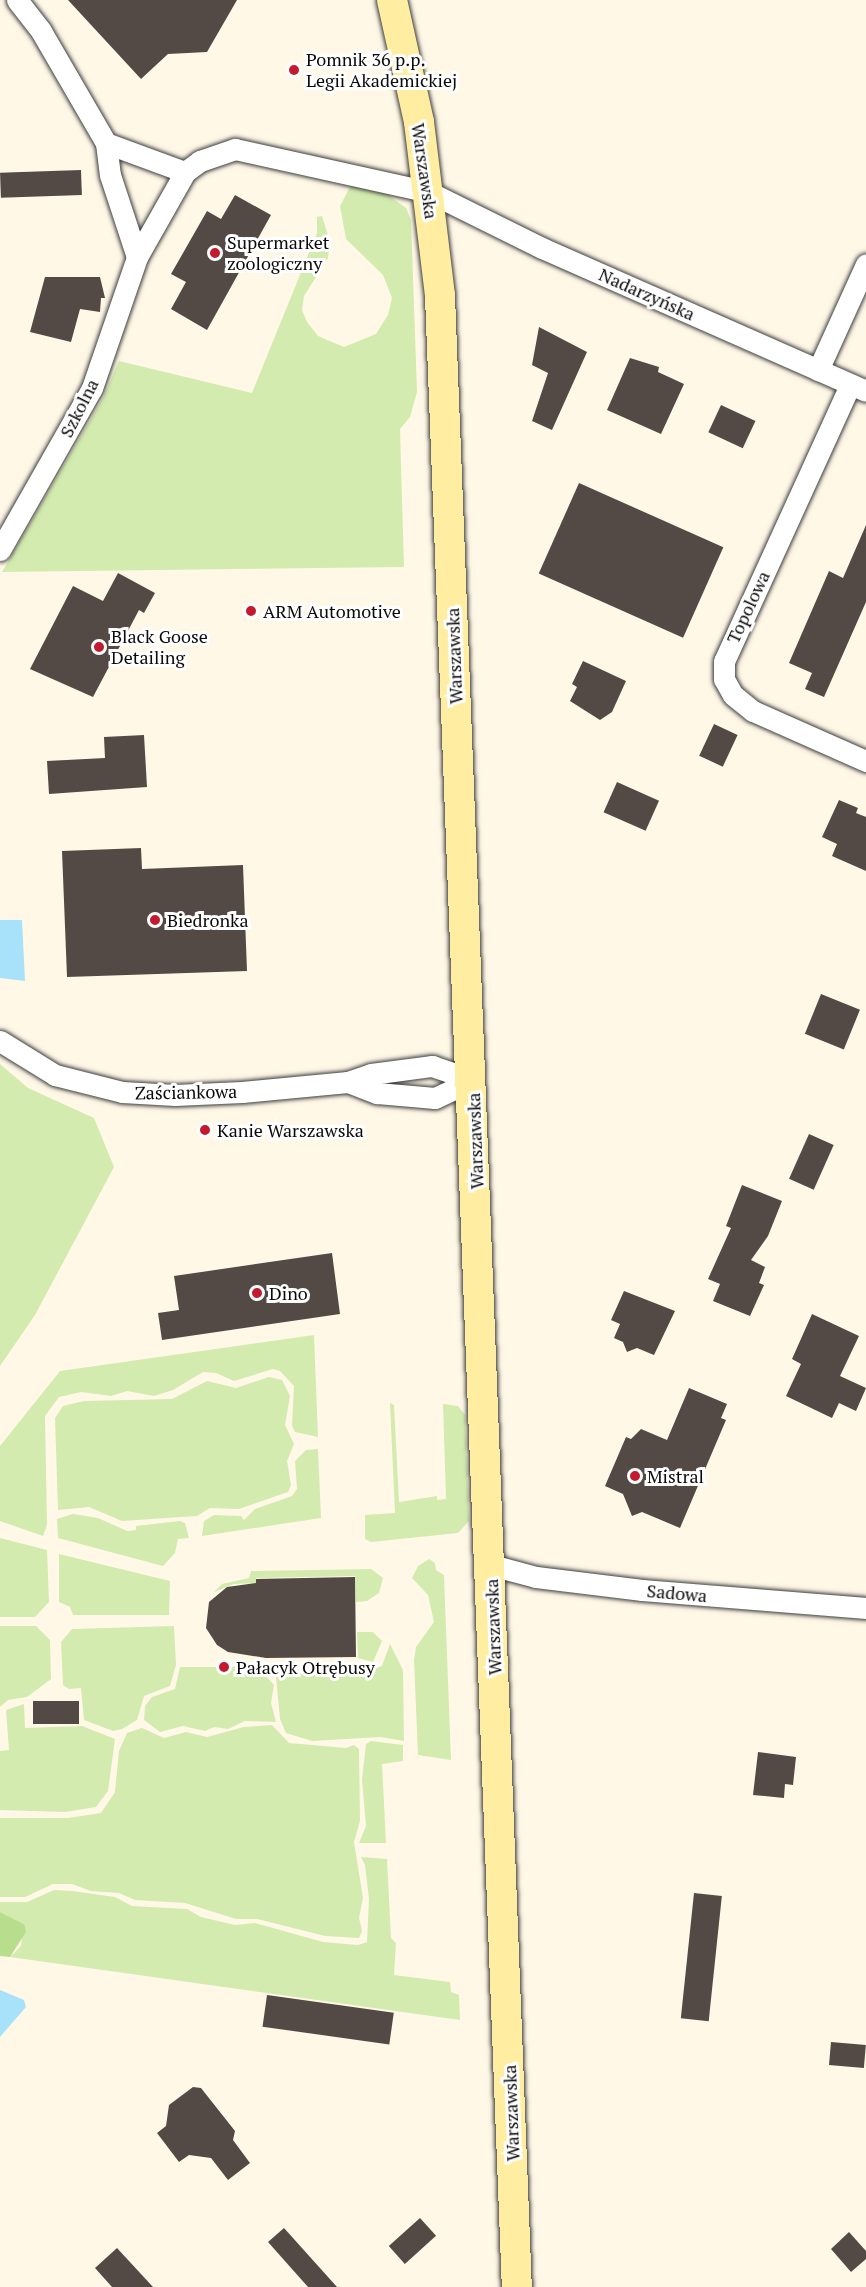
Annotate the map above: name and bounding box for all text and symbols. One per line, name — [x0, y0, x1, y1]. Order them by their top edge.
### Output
place label: Pomnik 36 p.p. Legii Akademickiej — [306, 49, 458, 92]
marker: Pomnik 36 p.p. Legii Akademickiej — [287, 63, 301, 77]
street label: Warszawska — [408, 122, 442, 220]
place label: Supermarket zoologiczny — [227, 232, 329, 274]
marker: Supermarket zoologiczny — [208, 246, 222, 260]
street label: Nadarzyńska — [596, 263, 698, 325]
street label: Szkolna — [55, 375, 103, 441]
street label: Topolowa — [722, 567, 774, 647]
place label: ARM Automotive — [263, 600, 401, 622]
marker: ARM Automotive — [244, 604, 258, 618]
street label: Warszawska — [442, 607, 466, 705]
place label: Black Goose Detailing — [111, 626, 208, 668]
marker: Black Goose Detailing — [92, 640, 106, 654]
place label: Biedronka — [167, 909, 248, 931]
marker: Biedronka — [148, 913, 162, 927]
street label: Zaściankowa — [135, 1080, 237, 1104]
street label: Warszawska — [463, 1092, 487, 1190]
place label: Kanie Warszawska — [217, 1119, 364, 1141]
marker: Kanie Warszawska — [198, 1123, 212, 1137]
place label: Dino — [269, 1282, 308, 1304]
marker: Dino — [250, 1286, 264, 1300]
place label: Mistral — [647, 1465, 704, 1487]
marker: Mistral — [628, 1469, 642, 1483]
street label: Warszawska — [481, 1578, 505, 1676]
street label: Sadowa — [646, 1580, 708, 1606]
place label: Pałacyk Otrębusy — [236, 1656, 375, 1678]
marker: Pałacyk Otrębusy — [217, 1660, 231, 1674]
street label: Warszawska — [499, 2064, 523, 2162]

